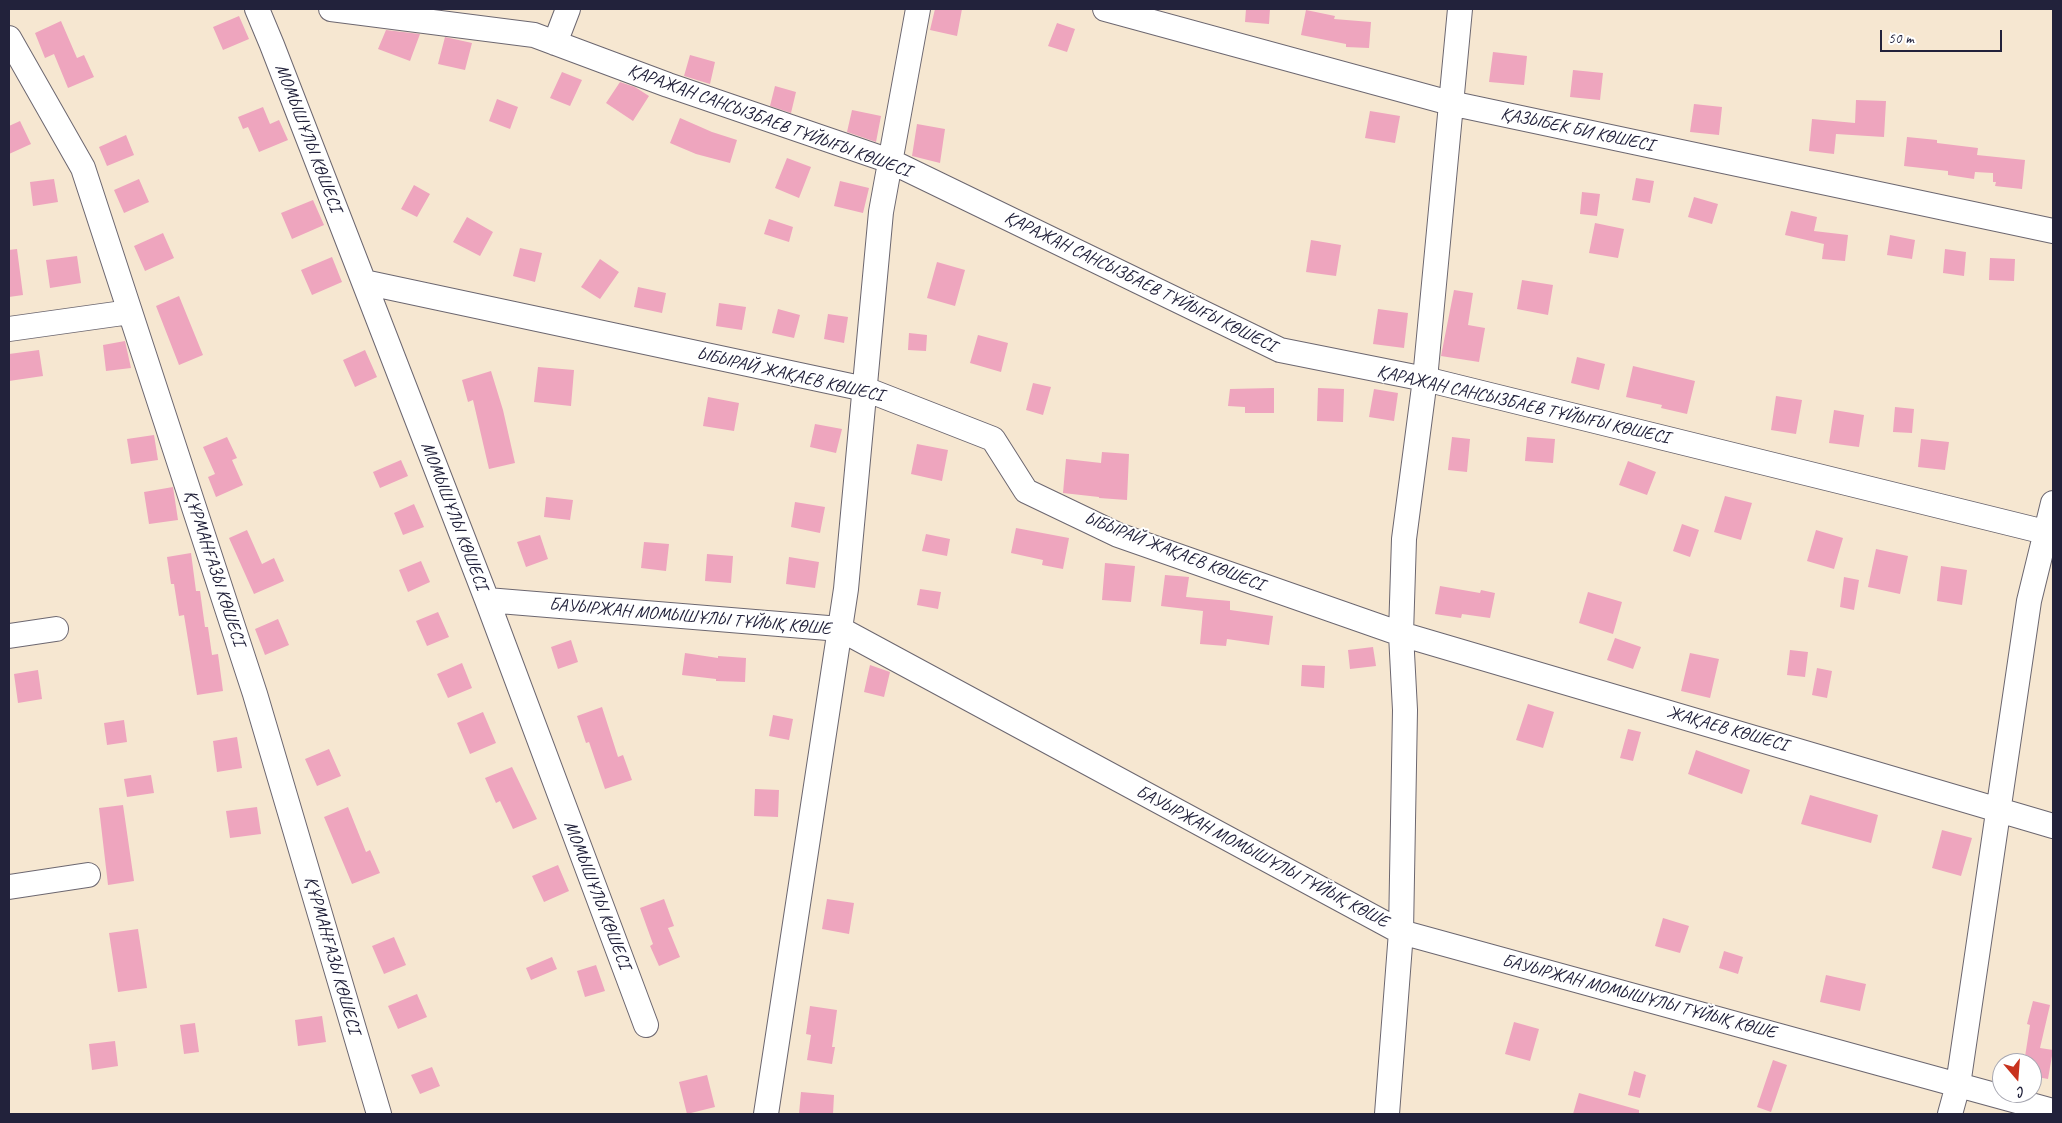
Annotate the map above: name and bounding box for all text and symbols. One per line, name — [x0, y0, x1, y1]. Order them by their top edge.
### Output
scale bar — [1882, 20, 2004, 52]
text: 50 m — [1888, 29, 1914, 48]
street label: ҚАРАЖАН САНСЫЗБАЕВ ТҰЙЫҒЫ КӨШЕСІ — [625, 60, 913, 182]
street label: МОМЫШҰЛЫ КӨШЕСІ — [270, 61, 346, 215]
street label: ҚАЗЫБЕК БИ КӨШЕСІ — [1499, 103, 1655, 157]
street label: ҚАРАЖАН САНСЫЗБАЕВ ТҰЙЫҒЫ КӨШЕСІ — [1001, 207, 1279, 357]
street label: ЫБЫРАЙ ЖАҚАЕВ КӨШЕСІ — [695, 343, 885, 407]
street label: ҚАРАЖАН САНСЫЗБАЕВ ТҰЙЫҒЫ КӨШЕСІ — [1375, 361, 1671, 449]
street label: МОМЫШҰЛЫ КӨШЕСІ — [416, 439, 492, 593]
street label: ҚҰРМАНҒАЗЫ КӨШЕСІ — [179, 487, 249, 649]
street label: ЫБЫРАЙ ЖАҚАЕВ КӨШЕСІ — [1081, 508, 1267, 596]
street label: БАУЫРЖАН МОМЫШҰЛЫ ТҰЙЫҚ КӨШЕ — [548, 594, 832, 640]
street label: ЖАҚАЕВ КӨШЕСІ — [1664, 701, 1790, 757]
street label: БАУЫРЖАН МОМЫШҰЛЫ ТҰЙЫҚ КӨШЕ — [1132, 781, 1392, 933]
street label: МОМЫШҰЛЫ КӨШЕСІ — [559, 818, 635, 972]
street label: ҚҰРМАНҒАЗЫ КӨШЕСІ — [299, 874, 365, 1036]
street label: БАУЫРЖАН МОМЫШҰЛЫ ТҰЙЫҚ КӨШЕ — [1500, 950, 1778, 1044]
north arrow — [1992, 1053, 2042, 1103]
text: С — [2016, 1083, 2027, 1101]

